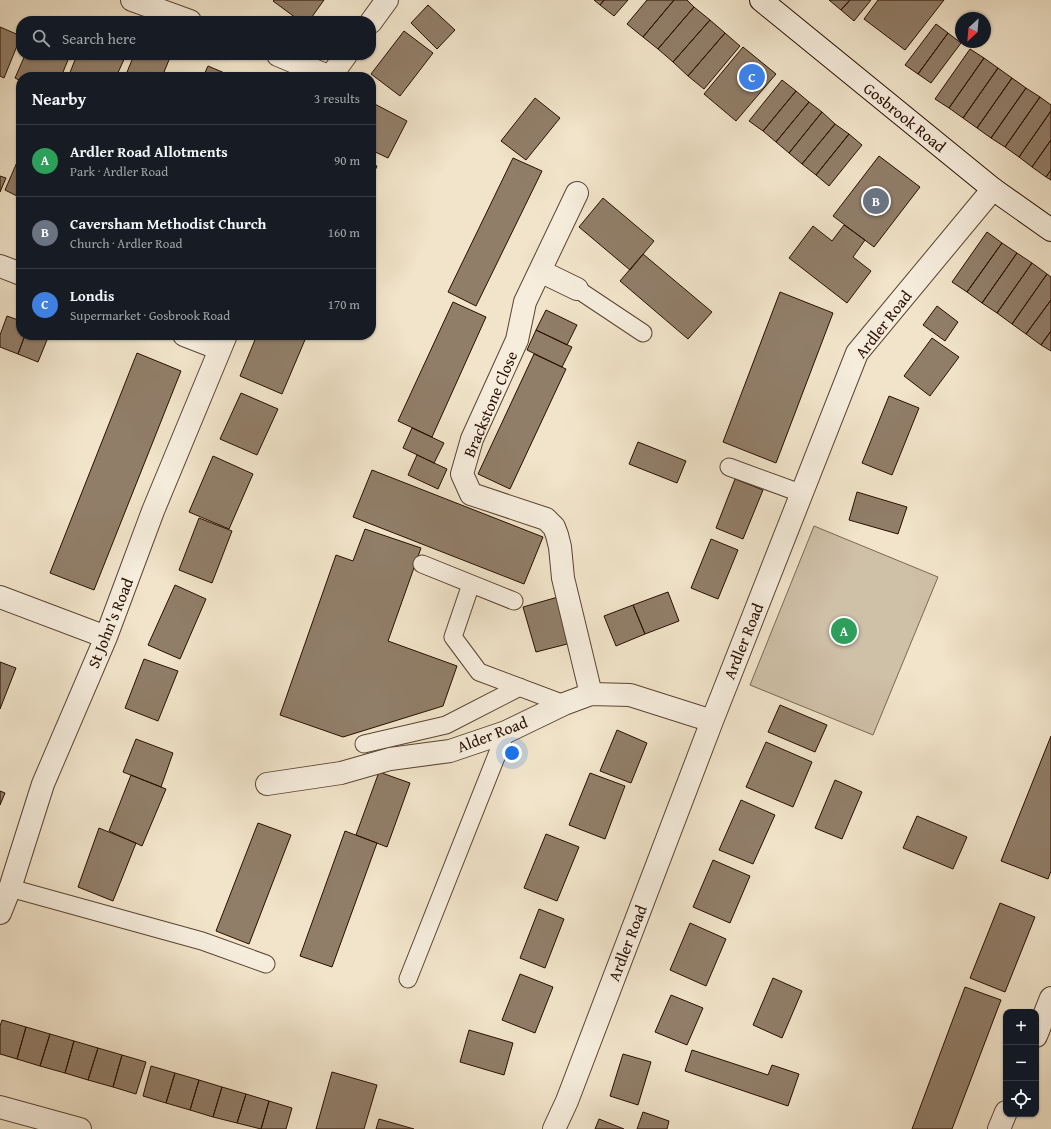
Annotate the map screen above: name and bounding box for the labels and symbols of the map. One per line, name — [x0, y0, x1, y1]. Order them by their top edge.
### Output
north arrow — [955, 12, 991, 48]
pin: C — [739, 62, 765, 92]
street label: Gosbrook Road — [859, 76, 952, 158]
pin: B — [863, 186, 889, 216]
street label: Ardler Road — [849, 285, 917, 363]
street label: Brackstone Close — [457, 347, 523, 461]
street label: St John's Road — [81, 574, 139, 672]
street label: Ardler Road — [717, 599, 769, 683]
pin: A — [831, 616, 857, 646]
street label: Alder Road — [453, 709, 531, 758]
your location — [502, 743, 522, 763]
street label: Ardler Road — [601, 901, 653, 985]

